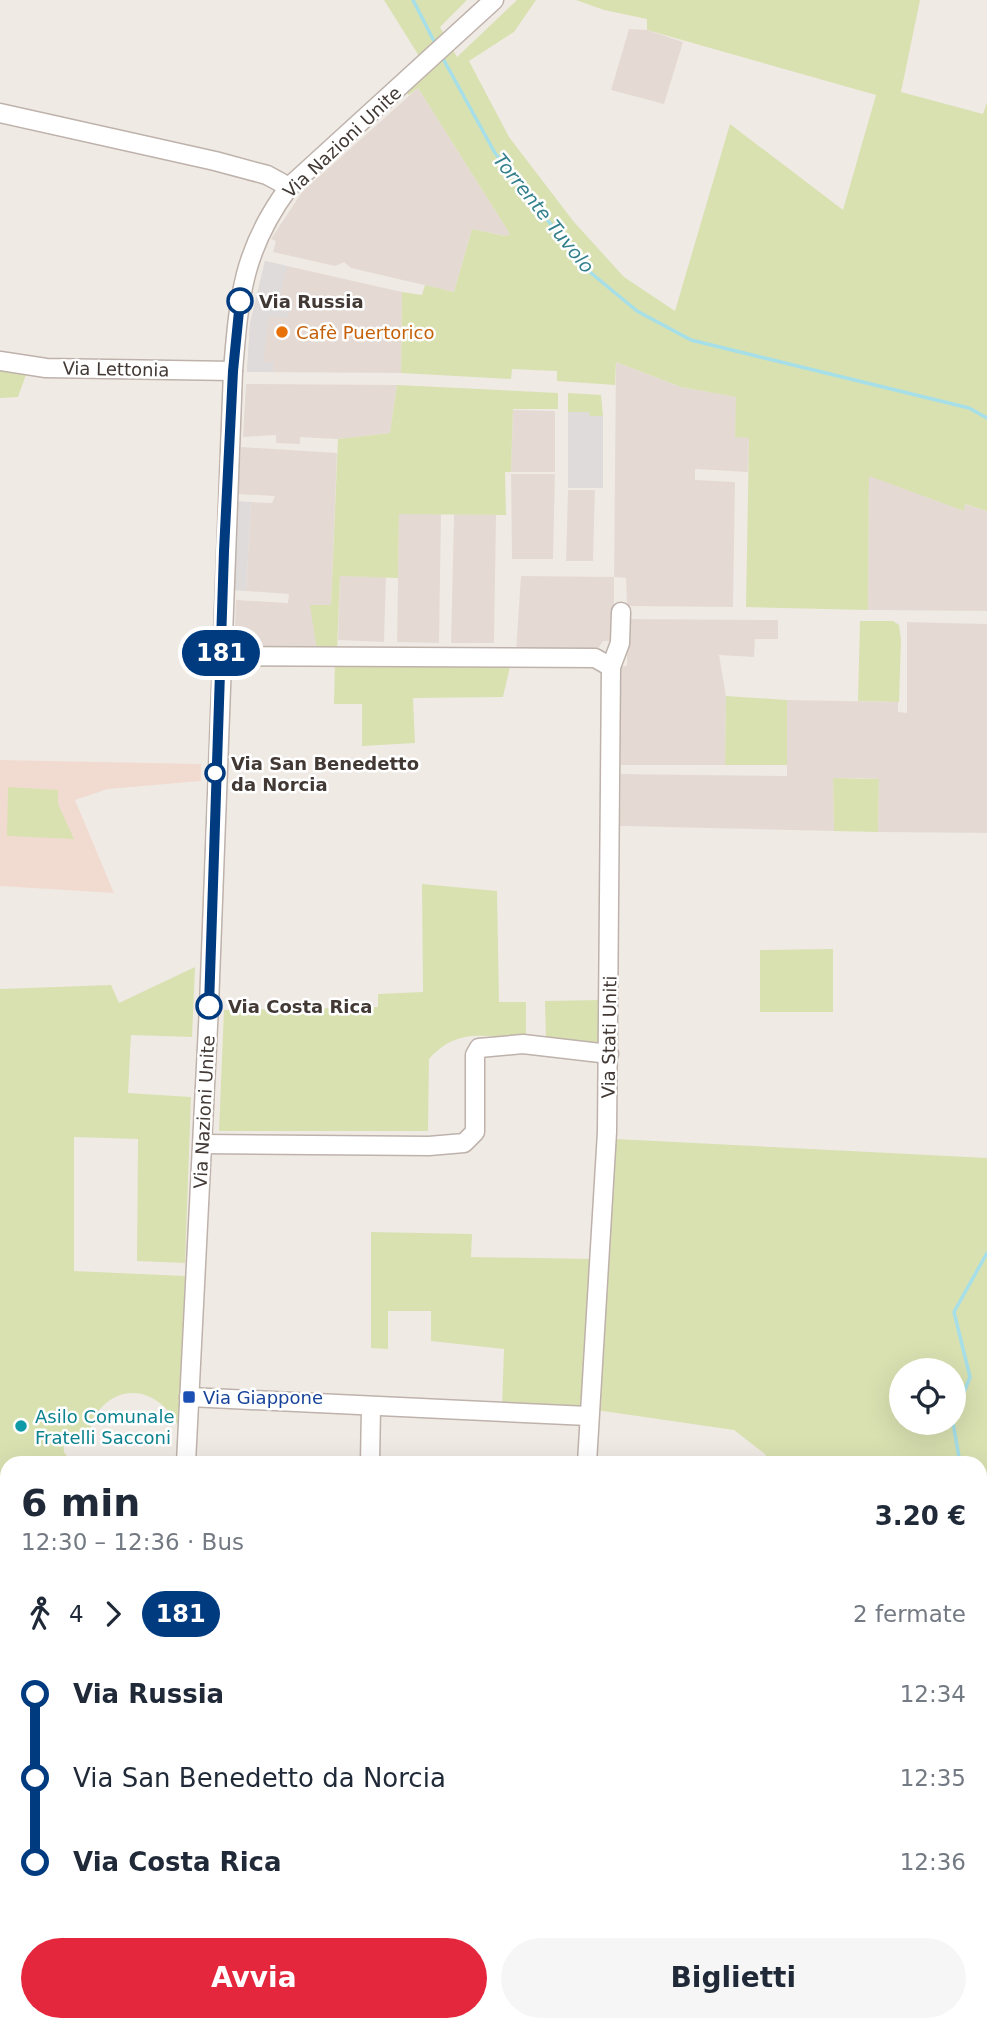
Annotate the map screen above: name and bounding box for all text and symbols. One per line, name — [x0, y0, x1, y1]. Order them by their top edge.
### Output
street label: Via Nazioni Unite — [279, 82, 405, 202]
water label: Torrente Tuvolo — [489, 149, 599, 277]
marker: Via Russia — [227, 288, 253, 314]
place label: Via Russia — [259, 291, 364, 312]
place label: Cafè Puertorico — [296, 322, 435, 343]
marker: Cafè Puertorico — [274, 324, 290, 340]
street label: Via Lettonia — [62, 358, 170, 380]
line badge: 181 — [181, 630, 261, 676]
text: 181 — [196, 639, 246, 667]
place label: Via San Benedetto da Norcia — [231, 753, 419, 795]
marker: Via San Benedetto da Norcia — [205, 763, 225, 783]
street label: Via Stati Uniti — [597, 976, 621, 1098]
marker: Via Costa Rica — [196, 993, 222, 1019]
place label: Via Costa Rica — [228, 996, 372, 1017]
street label: Via Nazioni Unite — [189, 1035, 219, 1189]
map controls — [889, 1358, 966, 1435]
button: locate — [889, 1358, 966, 1435]
place label: Via Giappone — [203, 1387, 323, 1408]
marker: Via Giappone — [181, 1389, 197, 1405]
place label: Asilo Comunale Fratelli Sacconi — [35, 1406, 174, 1448]
marker: Asilo Comunale Fratelli Sacconi — [13, 1418, 29, 1434]
text: 6 min — [21, 1481, 140, 1525]
text: 3.20 € — [875, 1501, 966, 1531]
text: 12:30 – 12:36 · Bus — [21, 1529, 244, 1555]
icon: walk — [21, 1595, 59, 1633]
icon: forward — [94, 1595, 132, 1633]
text: 181 — [156, 1600, 206, 1628]
text: 4 — [69, 1601, 84, 1627]
text: 2 fermate — [853, 1601, 966, 1627]
text: Via Russia — [73, 1679, 224, 1709]
text: 12:34 — [900, 1681, 966, 1707]
text: Via San Benedetto da Norcia — [73, 1763, 446, 1793]
text: 12:35 — [900, 1765, 966, 1791]
text: Via Costa Rica — [73, 1847, 282, 1877]
text: 12:36 — [900, 1849, 966, 1875]
button: Avvia — [21, 1938, 487, 2018]
button: Biglietti — [501, 1938, 966, 2018]

